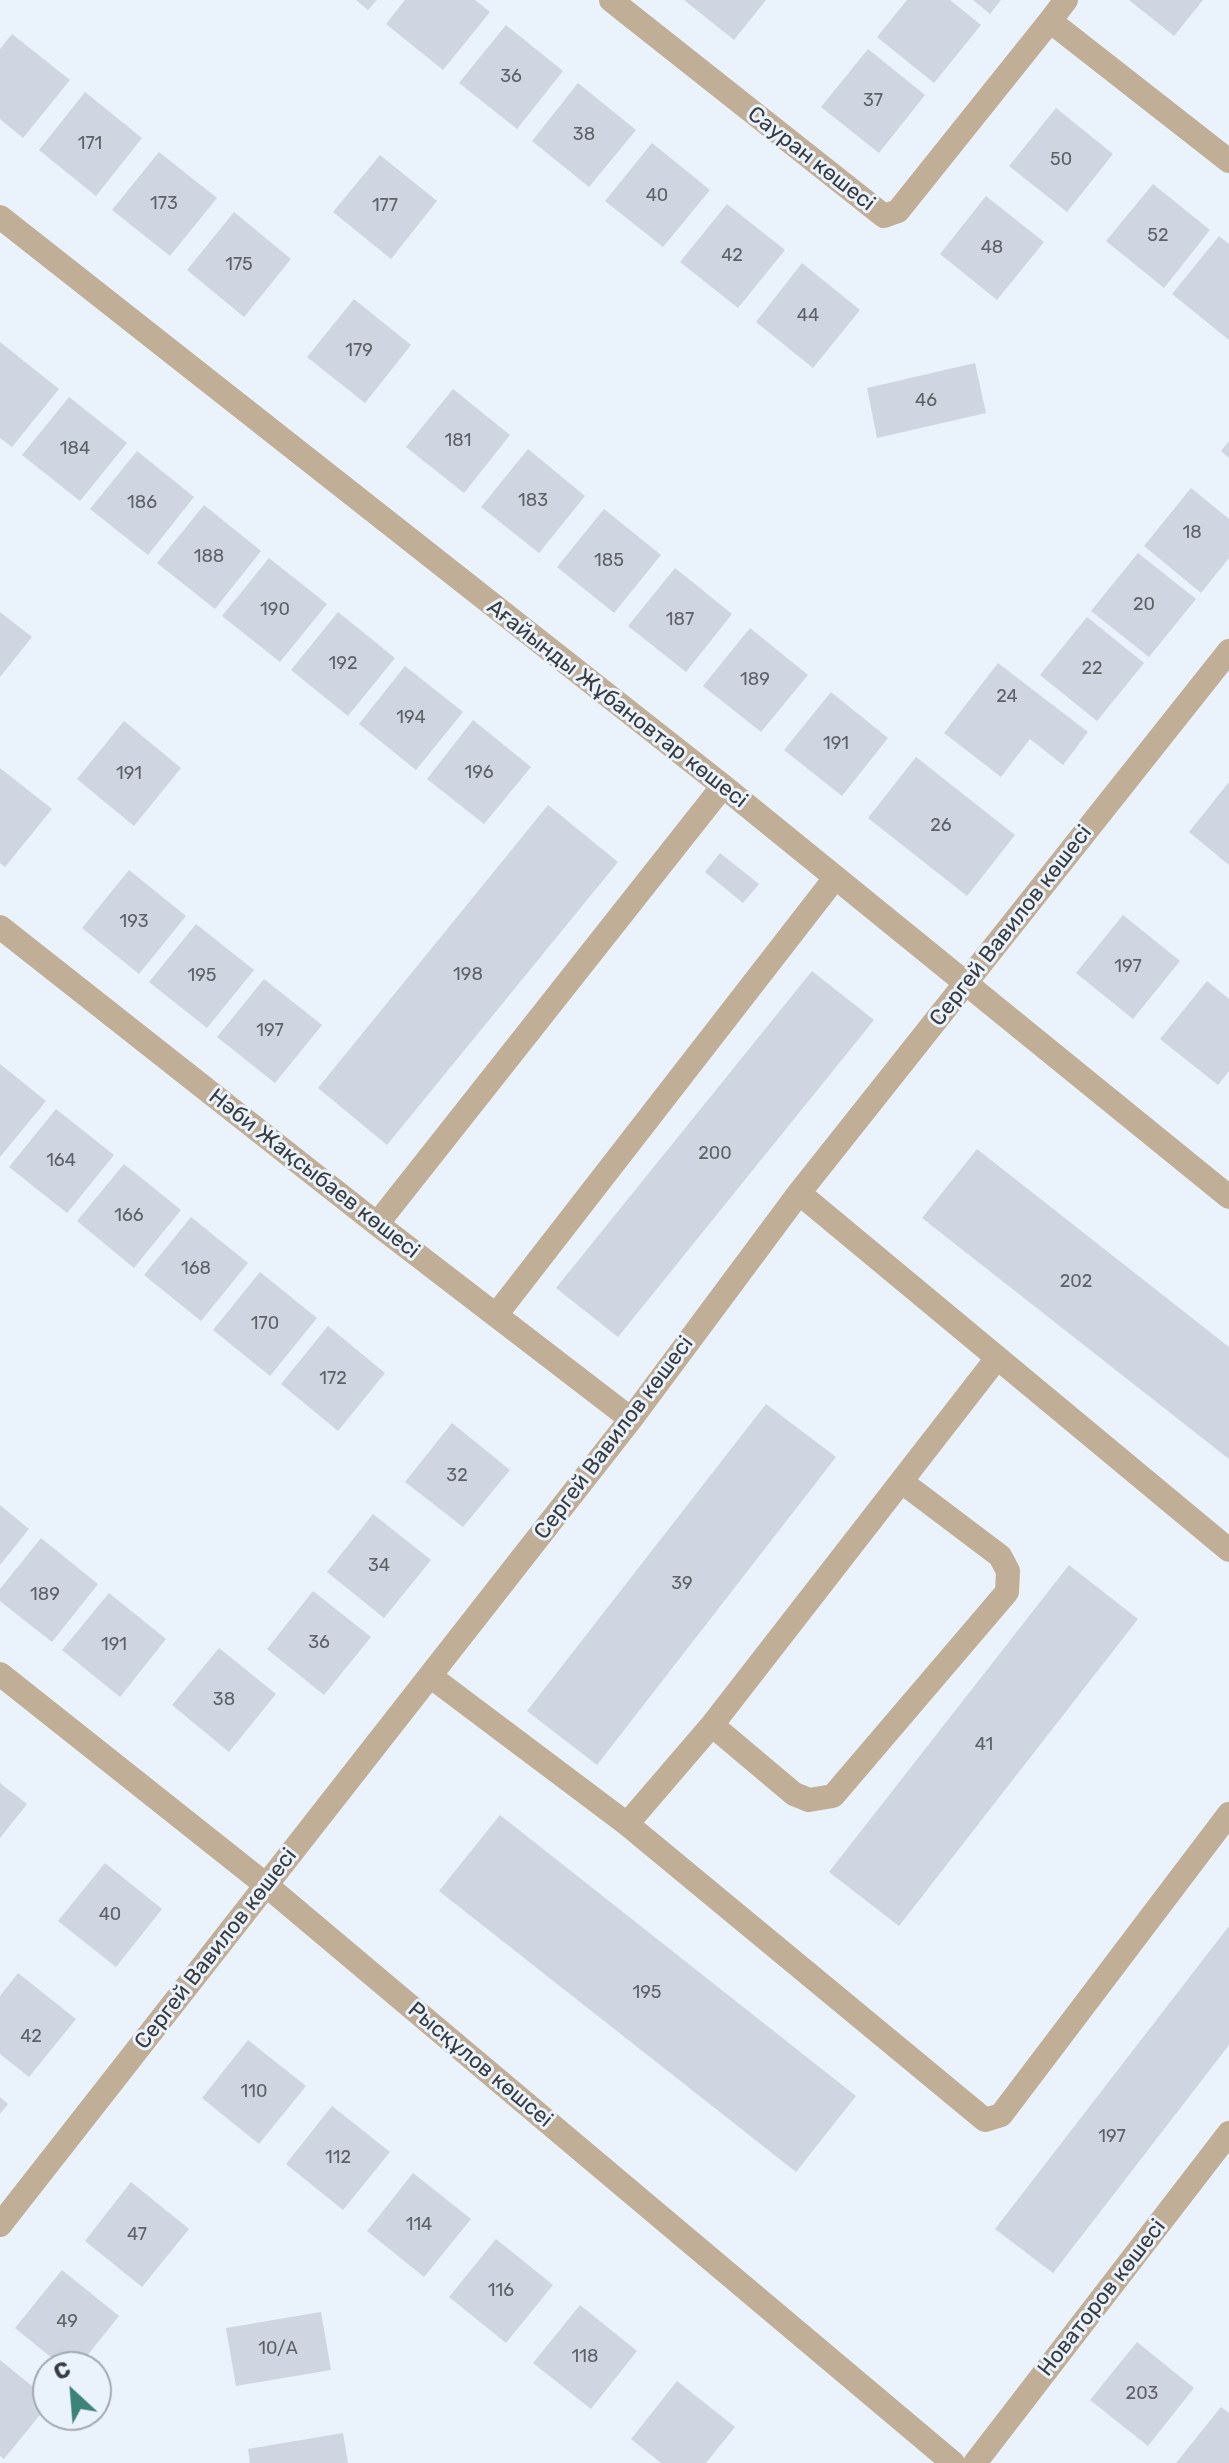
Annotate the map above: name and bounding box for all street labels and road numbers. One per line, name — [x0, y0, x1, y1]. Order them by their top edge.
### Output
street label: Сауран көшесі — [742, 101, 880, 217]
street label: Ағайынды Жұбановтар көшесі — [482, 594, 752, 814]
street label: Сергей Вавилов көшесі — [924, 820, 1098, 1032]
street label: Нәби Жақсыбаев көшесі — [203, 1084, 425, 1264]
street label: Сергей Вавилов көшесі — [529, 1331, 699, 1545]
street label: Сергей Вавилов көшесі — [129, 1843, 303, 2055]
street label: Рысқұлов көшсеі — [402, 1997, 558, 2133]
street label: Новаторов көшесі — [1033, 2214, 1171, 2382]

